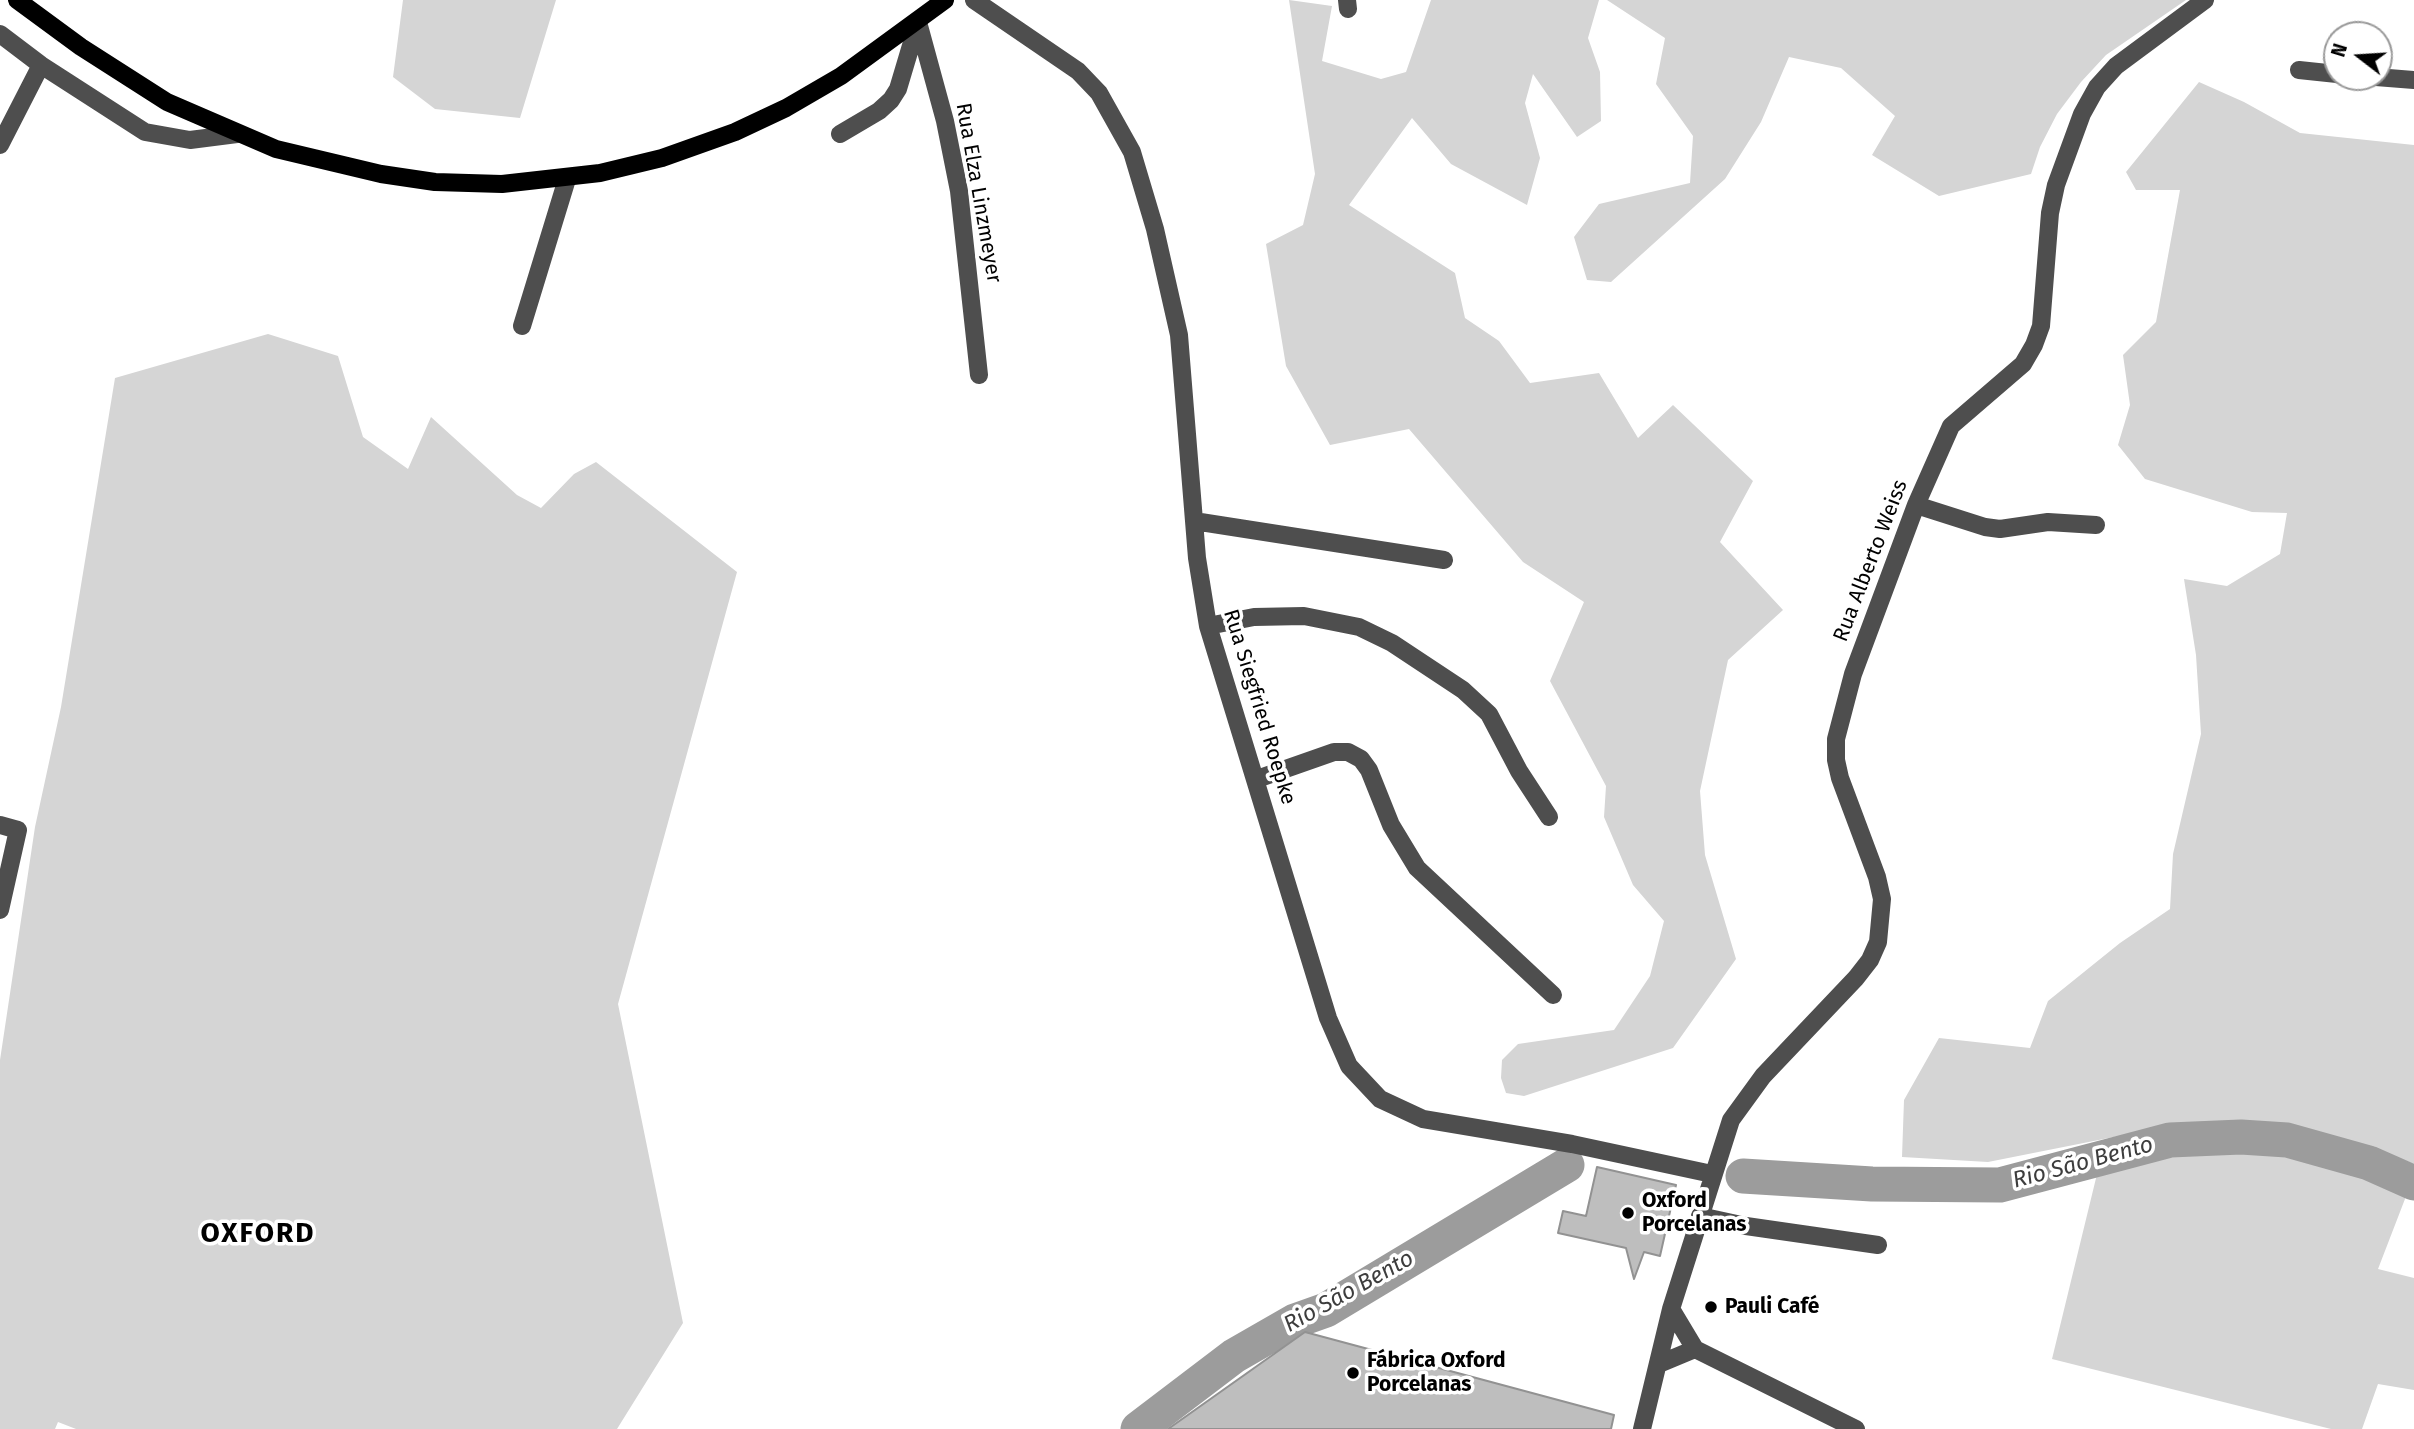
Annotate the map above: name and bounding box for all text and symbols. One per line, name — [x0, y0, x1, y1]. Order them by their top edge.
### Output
north arrow — [2323, 21, 2393, 91]
text: N — [2327, 41, 2352, 60]
street label: Rua Elza Linzmeyer — [950, 101, 1006, 285]
street label: Rua Alberto Weiss — [1829, 477, 1913, 645]
street label: Rua Siegfried Roepke — [1217, 606, 1301, 808]
water label: Rio São Bento — [2010, 1131, 2156, 1195]
place label: Oxford Porcelanas — [1642, 1188, 1746, 1238]
marker: Oxford Porcelanas — [1620, 1205, 1636, 1221]
district label: OXFORD — [201, 1217, 315, 1251]
water label: Rio São Bento — [1279, 1245, 1419, 1339]
place label: Pauli Café — [1725, 1294, 1819, 1320]
marker: Pauli Café — [1703, 1299, 1719, 1315]
place label: Fábrica Oxford Porcelanas — [1367, 1348, 1506, 1398]
marker: Fábrica Oxford Porcelanas — [1345, 1365, 1361, 1381]

